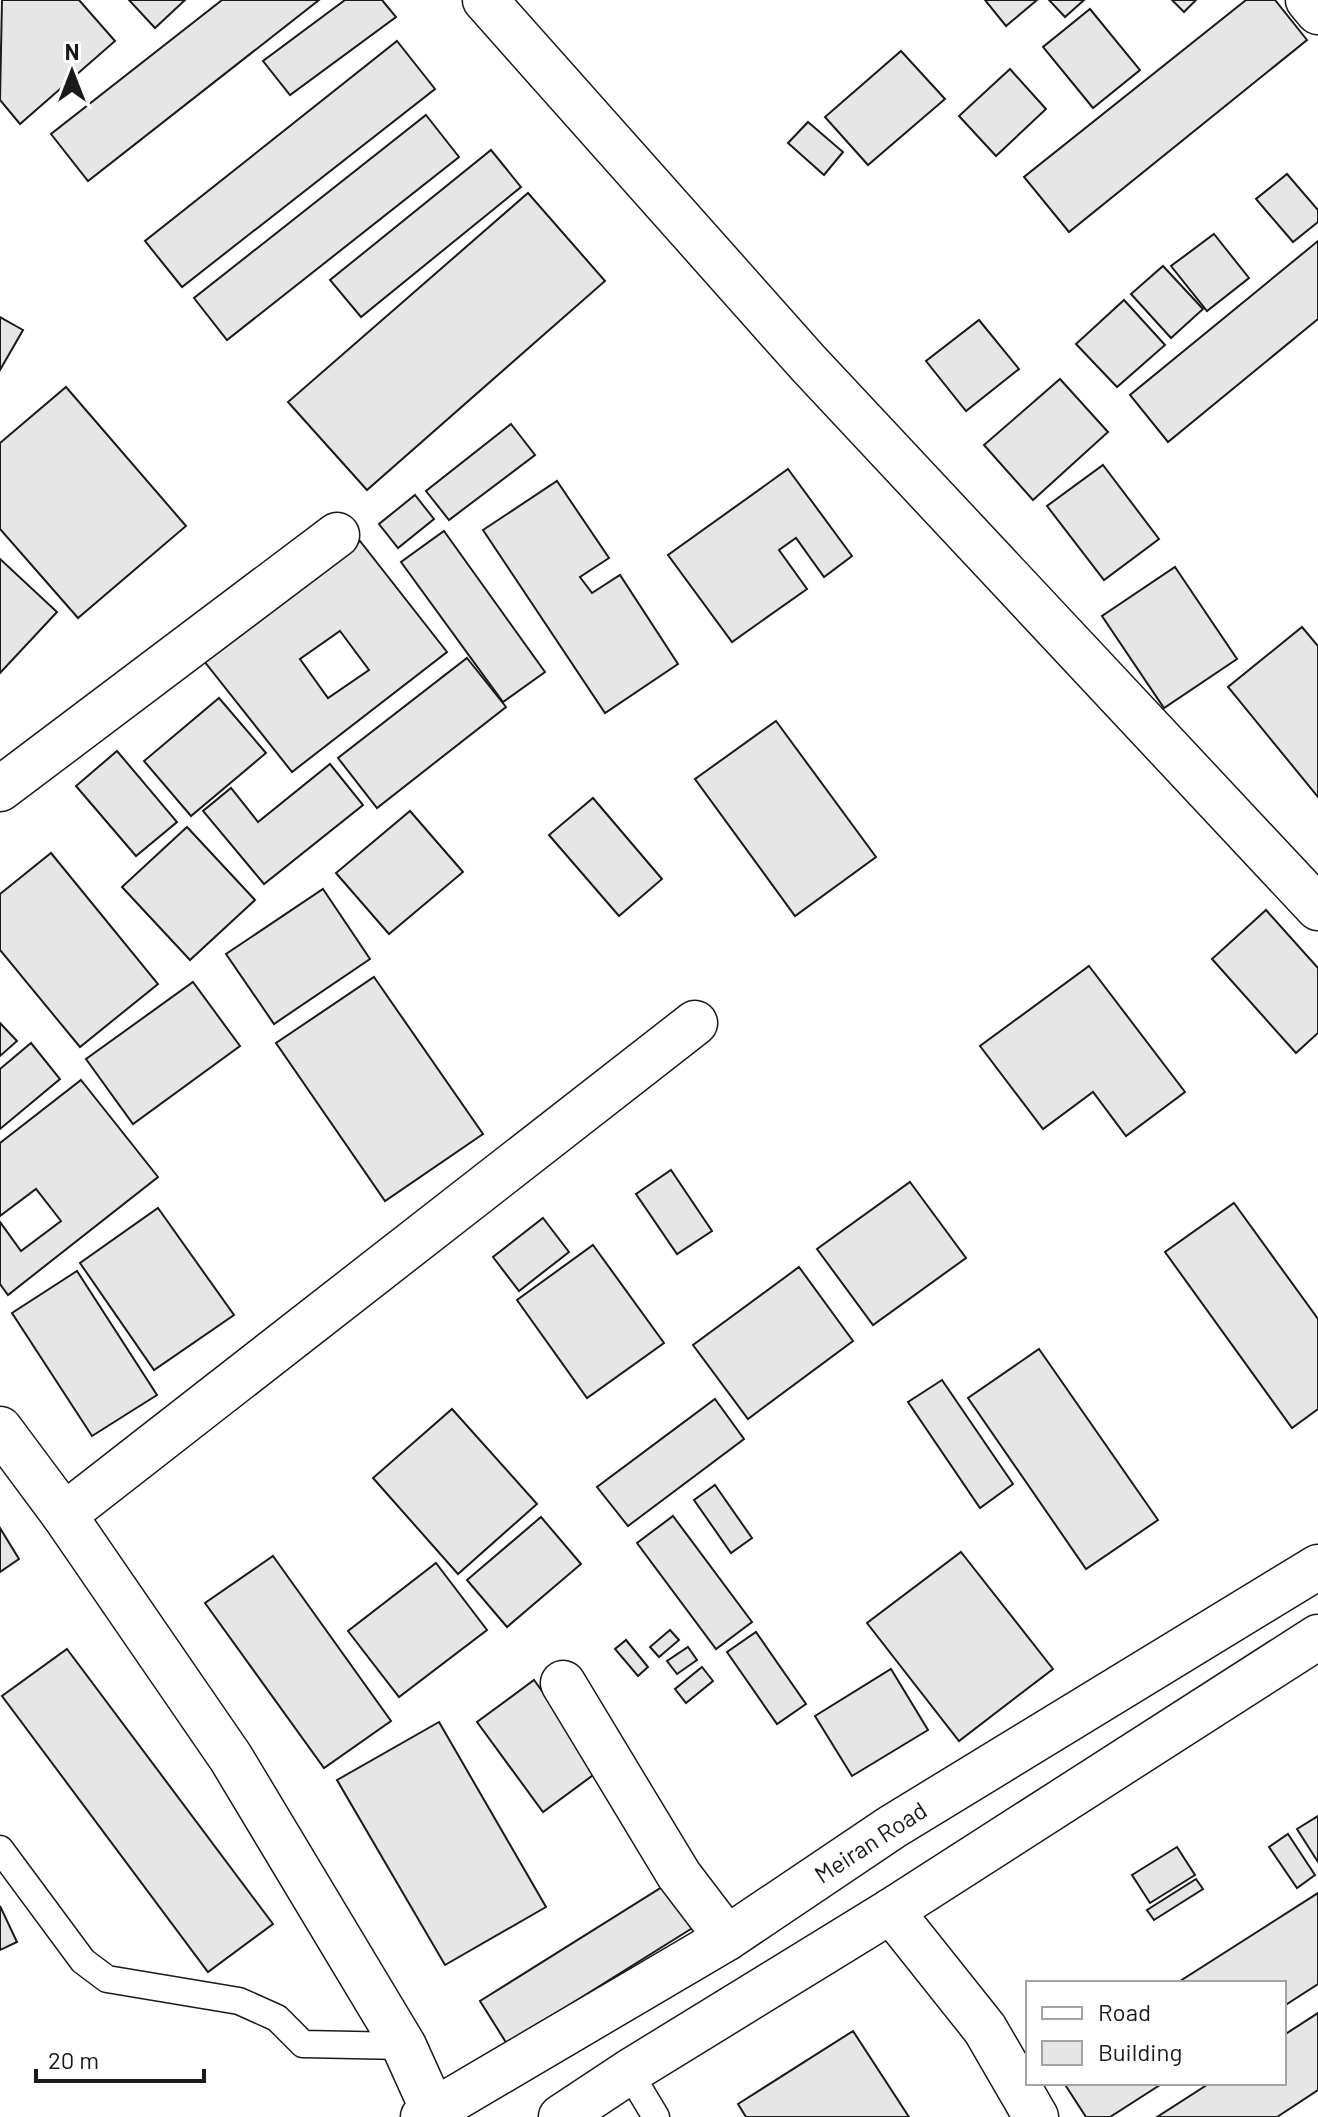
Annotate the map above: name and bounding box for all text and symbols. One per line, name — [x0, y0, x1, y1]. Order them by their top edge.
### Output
north arrow — [32, 32, 112, 112]
text: N — [65, 38, 79, 64]
street label: Meiran Road — [809, 1795, 932, 1889]
legend — [1026, 1981, 1286, 2085]
text: Road — [1098, 1997, 1151, 2026]
scale bar — [36, 2033, 204, 2083]
text: Building — [1098, 2037, 1182, 2066]
text: 20 m — [48, 2045, 99, 2074]

